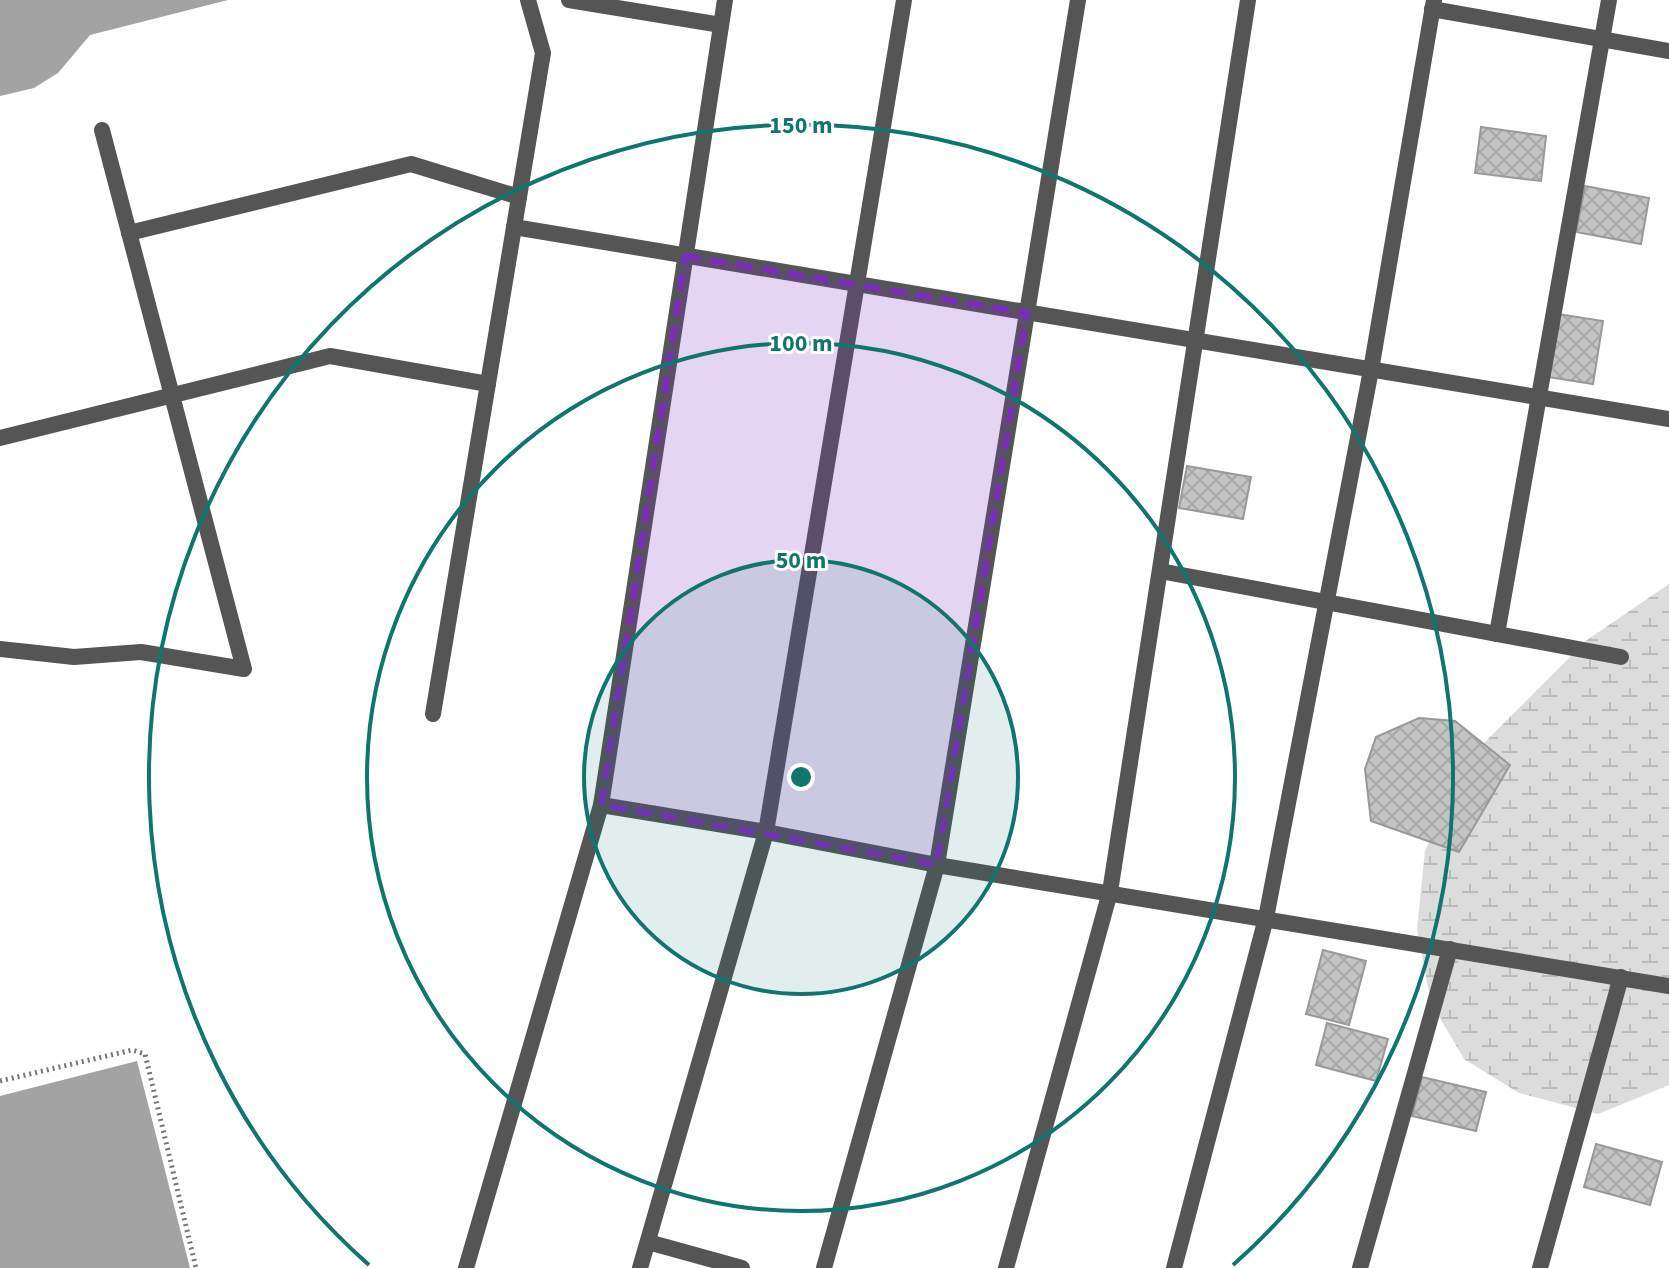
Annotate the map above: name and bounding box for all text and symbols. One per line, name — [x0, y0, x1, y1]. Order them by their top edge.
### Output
text: 150 m — [769, 108, 833, 143]
text: 100 m — [769, 326, 833, 361]
text: 50 m — [776, 543, 826, 578]
centre of rings — [787, 763, 815, 791]

